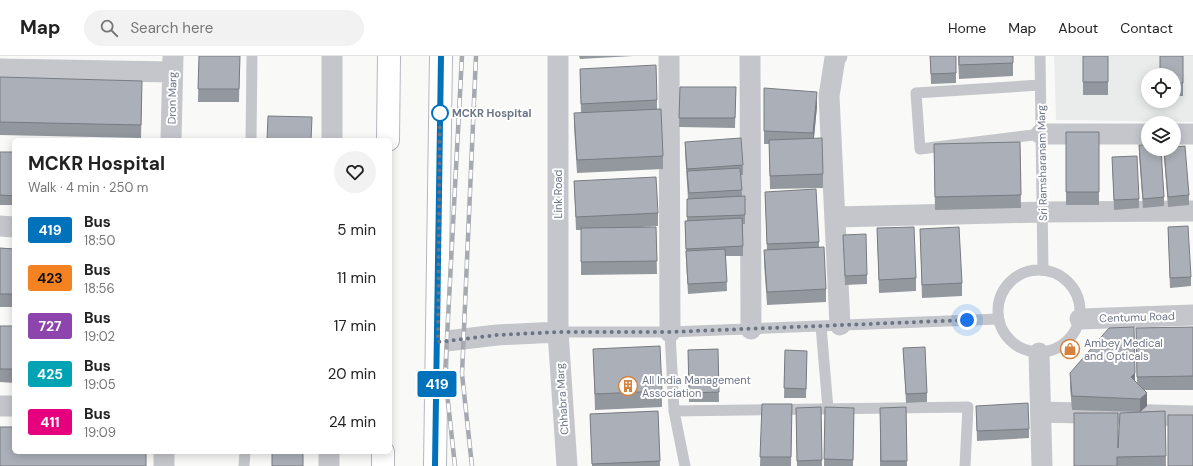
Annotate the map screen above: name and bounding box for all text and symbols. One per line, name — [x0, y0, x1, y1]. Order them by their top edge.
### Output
search box — [84, 10, 364, 46]
text: Map — [20, 15, 60, 40]
icon: search — [98, 17, 120, 39]
text: Search here — [130, 18, 213, 38]
text: Home — [948, 19, 986, 37]
text: Map — [1008, 19, 1036, 37]
text: About — [1058, 19, 1098, 37]
text: Contact — [1120, 19, 1173, 37]
map controls — [1141, 68, 1181, 156]
button: locate — [1141, 68, 1181, 108]
street label: Dron Marg — [165, 72, 179, 124]
marker: MCKR Hospital — [431, 104, 449, 122]
street label: Sri Ramsharanam Marg — [1034, 105, 1050, 221]
place label: MCKR Hospital — [452, 106, 531, 120]
button: layers — [1141, 116, 1181, 156]
text: MCKR Hospital — [28, 151, 165, 176]
button: heart — [334, 151, 376, 193]
street label: Link Road — [551, 169, 565, 218]
text: Walk · 4 min · 250 m — [28, 179, 148, 196]
text: Bus — [84, 212, 111, 232]
text: 5 min — [337, 220, 376, 240]
text: 419 — [38, 221, 62, 239]
text: 18:50 — [84, 232, 115, 249]
text: Bus — [84, 260, 111, 280]
text: 11 min — [337, 268, 376, 288]
text: 423 — [37, 269, 63, 287]
text: 18:56 — [84, 280, 115, 297]
text: Bus — [84, 308, 111, 328]
street label: Centumu Road — [1099, 309, 1175, 325]
your location — [957, 310, 977, 330]
text: 17 min — [334, 316, 376, 336]
text: 727 — [39, 317, 61, 335]
text: 19:02 — [84, 328, 115, 345]
place label: Ambey Medical and Opticals — [1084, 336, 1163, 363]
shop icon: Ambey Medical and Opticals — [1059, 338, 1081, 360]
text: Bus — [84, 356, 111, 376]
street label: Chhabra Marg — [553, 363, 571, 435]
text: 20 min — [328, 364, 376, 384]
text: 425 — [37, 365, 63, 383]
line badge: 419 — [414, 371, 460, 397]
place label: All India Management Association — [642, 373, 751, 400]
text: 419 — [425, 375, 449, 393]
building icon: All India Management Association — [617, 375, 639, 397]
text: 19:05 — [84, 376, 116, 393]
text: Bus — [84, 404, 111, 424]
text: 24 min — [329, 412, 376, 432]
text: 411 — [40, 413, 60, 431]
text: 19:09 — [84, 424, 116, 441]

